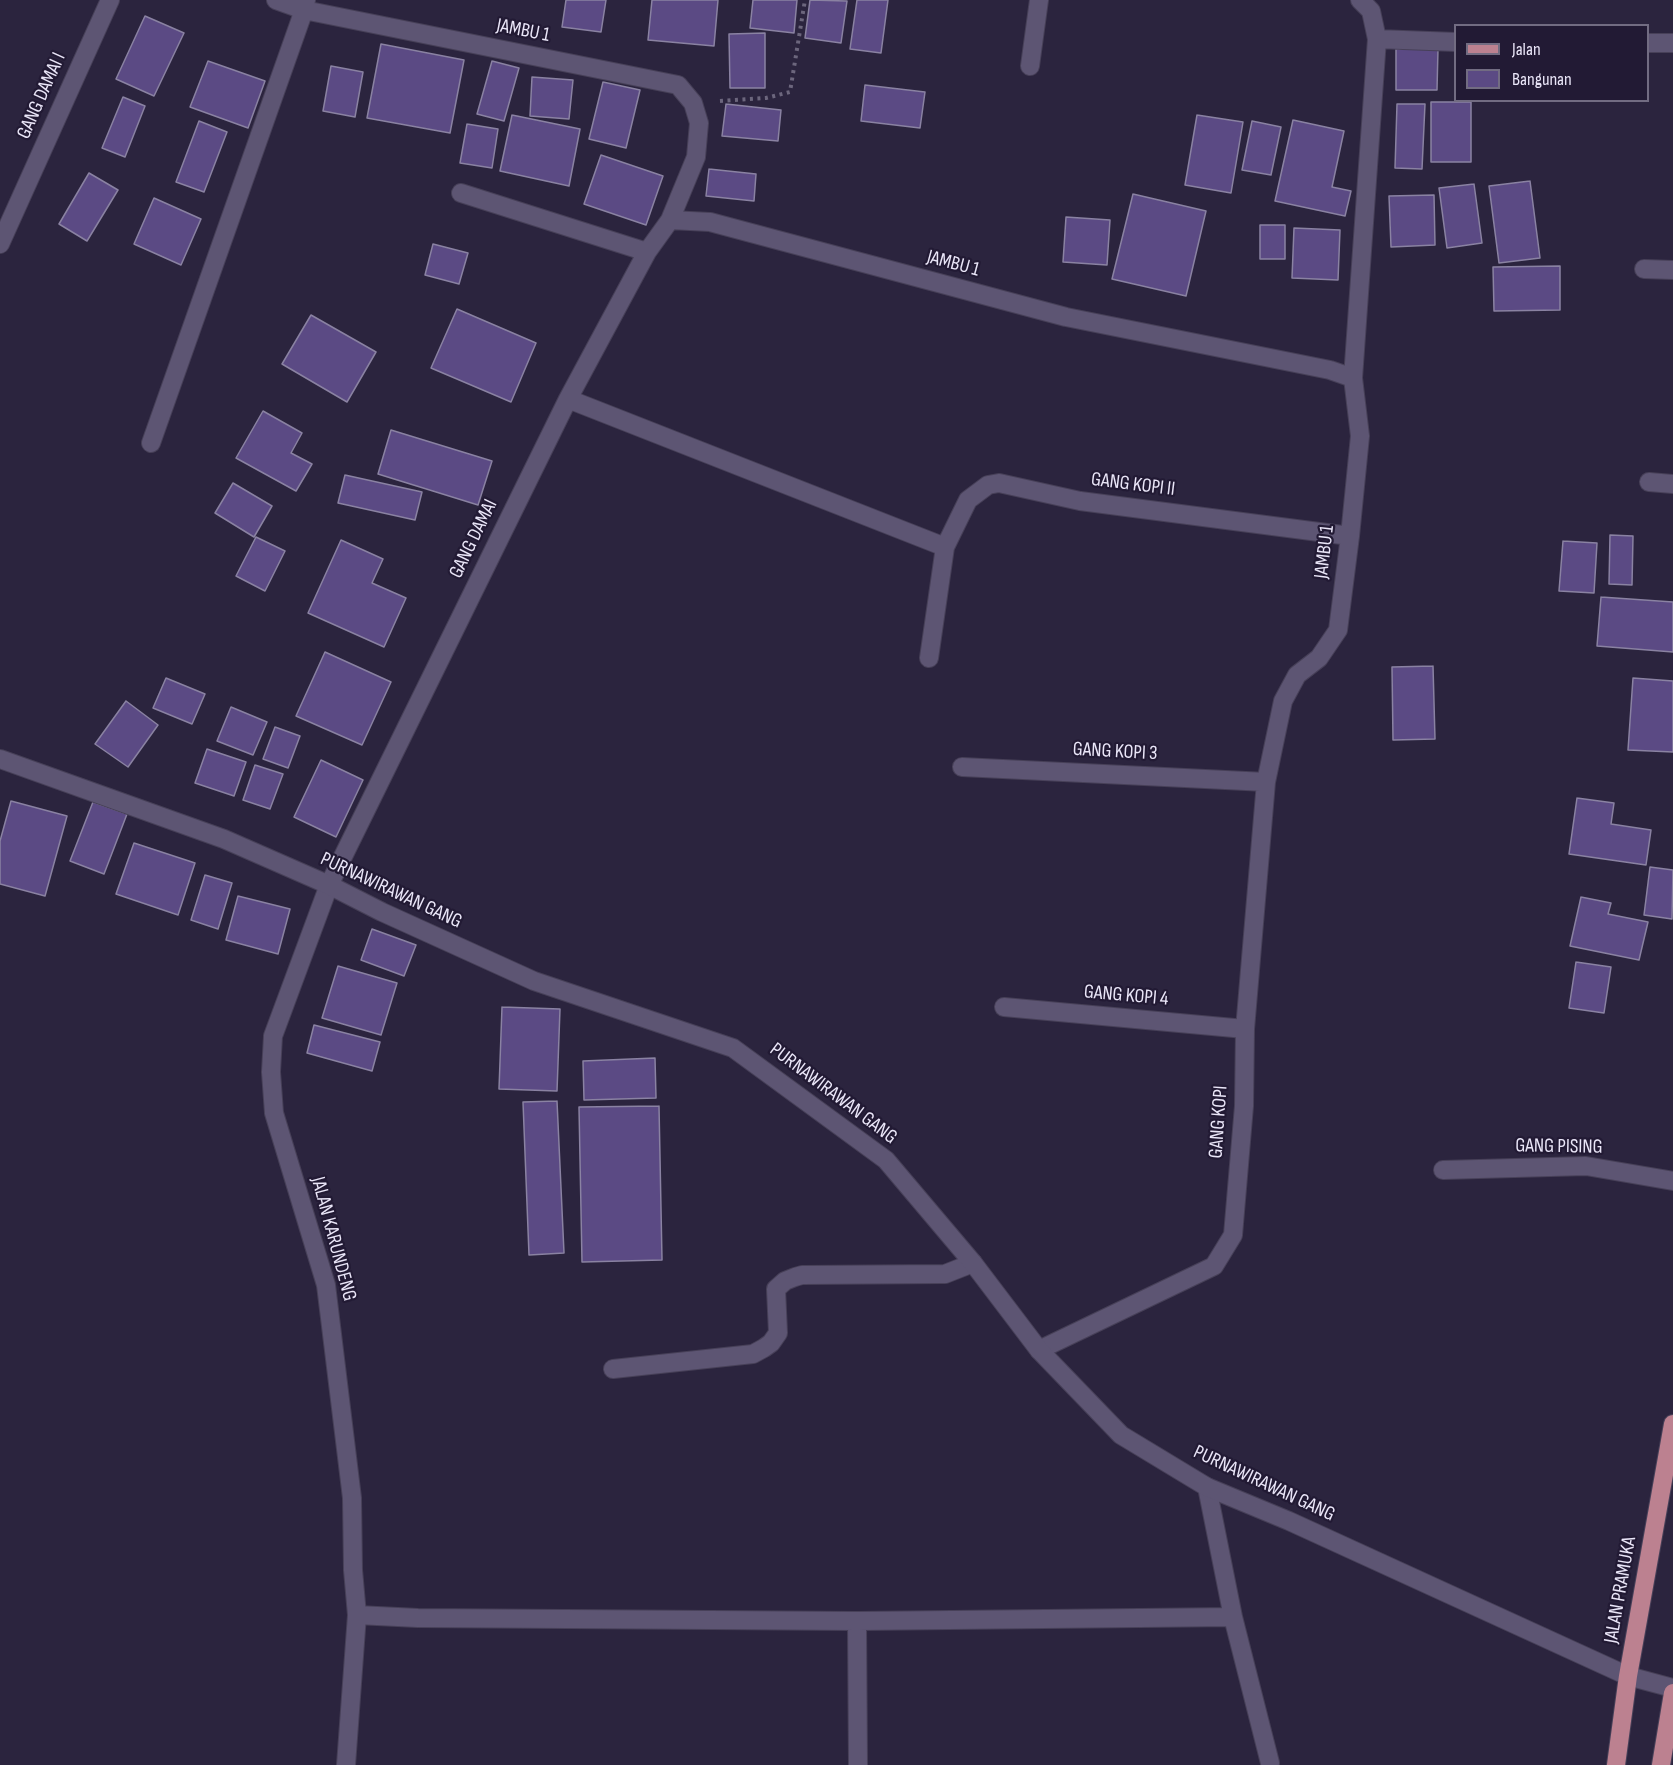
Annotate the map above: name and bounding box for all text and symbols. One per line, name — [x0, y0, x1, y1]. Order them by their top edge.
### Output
street label: JAMBU 1 — [494, 14, 552, 48]
legend — [1454, 24, 1649, 102]
text: Jalan — [1512, 39, 1541, 60]
street label: GANG DAMAI I — [12, 49, 72, 143]
text: Bangunan — [1512, 69, 1572, 90]
street label: JAMBU 1 — [924, 245, 982, 283]
street label: GANG KOPI II — [1090, 468, 1176, 502]
street label: GANG DAMAI — [445, 496, 503, 582]
street label: JAMBU 1 — [1310, 524, 1340, 580]
street label: GANG KOPI 3 — [1072, 738, 1158, 766]
street label: PURNAWIRAWAN GANG — [316, 848, 466, 934]
street label: GANG KOPI 4 — [1083, 980, 1169, 1012]
street label: PURNAWIRAWAN GANG — [765, 1038, 901, 1150]
street label: GANG KOPI — [1204, 1085, 1234, 1159]
street label: GANG PISING — [1515, 1134, 1603, 1160]
street label: JALAN KARUNDENG — [305, 1174, 361, 1304]
street label: PURNAWIRAWAN GANG — [1189, 1441, 1339, 1527]
street label: JALAN PRAMUKA — [1600, 1535, 1642, 1645]

